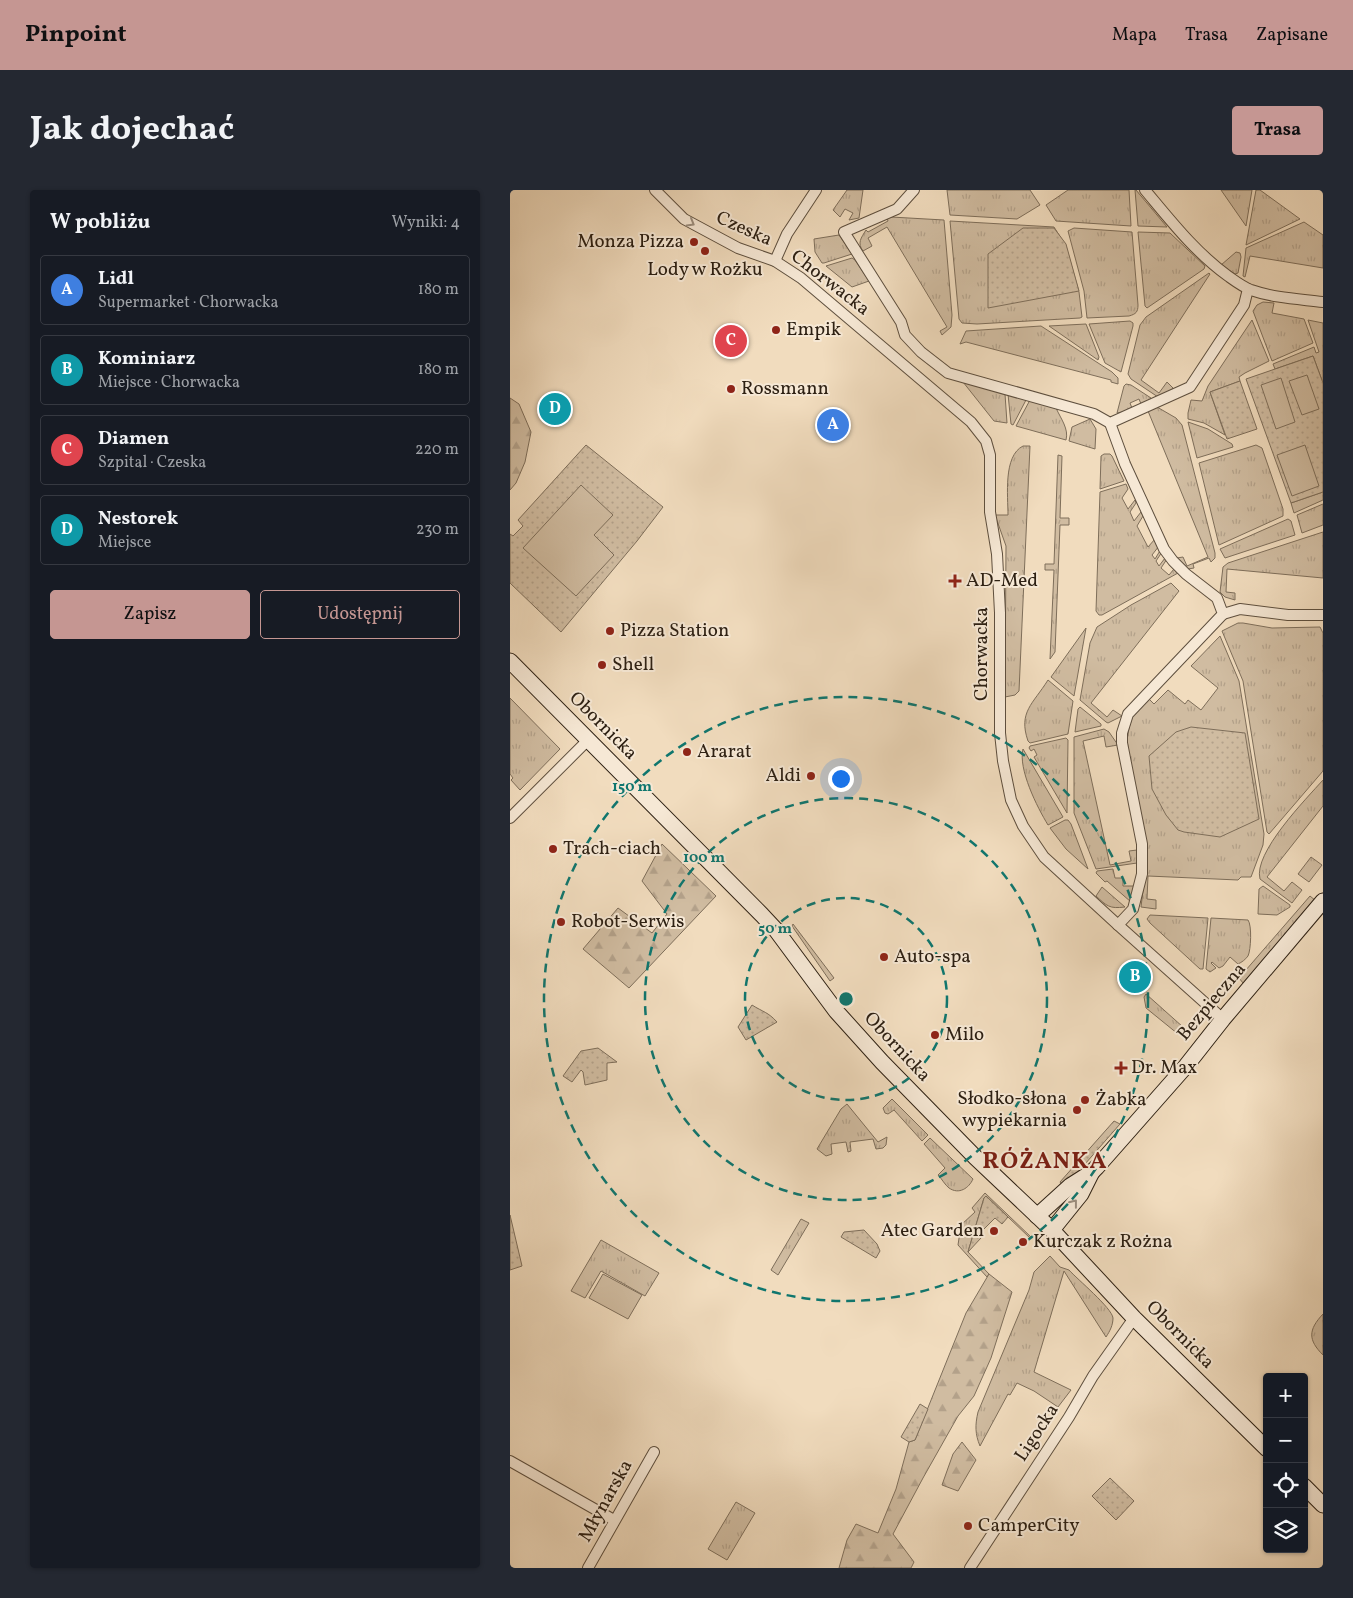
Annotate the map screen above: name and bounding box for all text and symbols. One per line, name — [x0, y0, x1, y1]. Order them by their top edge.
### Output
text: Pinpoint — [25, 18, 127, 52]
text: Mapa — [1112, 23, 1157, 48]
text: Trasa — [1185, 23, 1228, 48]
text: Zapisane — [1256, 23, 1328, 48]
text: Jak dojechać — [30, 106, 234, 154]
button: Trasa — [1232, 106, 1323, 155]
street label: Czeska — [712, 205, 776, 253]
text: W pobliżu — [50, 208, 150, 237]
text: Wyniki: 4 — [392, 212, 460, 234]
one-way arrow — [685, 216, 694, 226]
place label: Monza Pizza — [577, 229, 684, 255]
marker: Monza Pizza — [688, 236, 700, 248]
street label: Chorwacka — [785, 244, 875, 322]
marker: Lody w Rożku — [699, 245, 711, 257]
place label: Lody w Rożku — [647, 257, 763, 283]
text: Lidl — [98, 266, 134, 292]
text: A — [61, 279, 73, 301]
text: 180 m — [418, 279, 459, 301]
text: Supermarket · Chorwacka — [98, 292, 278, 314]
place label: Empik — [786, 317, 841, 343]
pin: C — [715, 322, 747, 360]
marker: Empik — [770, 324, 782, 336]
text: Kominiarz — [98, 346, 195, 372]
text: B — [62, 359, 72, 381]
text: 180 m — [418, 359, 459, 381]
text: Miejsce · Chorwacka — [98, 372, 240, 394]
place label: Rossmann — [741, 376, 829, 402]
marker: Rossmann — [725, 383, 737, 395]
pin: D — [539, 390, 571, 428]
pin: A — [817, 406, 849, 444]
text: Diamen — [98, 426, 169, 452]
text: C — [62, 439, 72, 461]
text: 220 m — [415, 439, 459, 461]
text: Szpital · Czeska — [98, 452, 206, 474]
text: Nestorek — [98, 506, 178, 532]
text: D — [61, 519, 73, 541]
text: 230 m — [416, 519, 459, 541]
text: Miejsce — [98, 532, 151, 554]
place label: AD-Med — [966, 568, 1038, 594]
marker: AD-Med — [948, 574, 962, 588]
button: Zapisz — [50, 590, 250, 639]
button: Udostępnij — [260, 590, 460, 639]
street label: Chorwacka — [969, 607, 995, 701]
place label: Pizza Station — [620, 618, 729, 644]
marker: Pizza Station — [604, 625, 616, 637]
place label: Shell — [612, 652, 654, 678]
marker: Shell — [596, 659, 608, 671]
street label: Obornicka — [563, 686, 643, 766]
place label: Ararat — [697, 739, 752, 765]
marker: Ararat — [681, 746, 693, 758]
place label: Aldi — [766, 763, 801, 789]
your location — [828, 766, 854, 792]
marker: Aldi — [805, 770, 817, 782]
text: 150 m — [612, 777, 652, 798]
place label: Trach-ciach — [563, 836, 661, 862]
marker: Trach-ciach — [547, 843, 559, 855]
text: 100 m — [683, 848, 726, 869]
place label: Robot-Serwis — [571, 909, 684, 935]
marker: Robot-Serwis — [555, 916, 567, 928]
text: 50 m — [758, 919, 792, 940]
place label: Auto-spa — [894, 944, 971, 970]
marker: Auto-spa — [878, 951, 890, 963]
street label: Bezpieczna — [1172, 957, 1252, 1047]
pin: B — [1119, 958, 1151, 996]
centre of rings — [837, 990, 855, 1008]
street label: Obornicka — [858, 1006, 936, 1088]
place label: Milo — [945, 1022, 984, 1048]
marker: Milo — [929, 1029, 941, 1041]
place label: Dr. Max — [1131, 1055, 1197, 1081]
marker: Dr. Max — [1115, 1062, 1127, 1074]
place label: Słodko-słona wypiekarnia — [957, 1086, 1067, 1134]
place label: Żabka — [1095, 1087, 1146, 1113]
marker: Żabka — [1079, 1094, 1091, 1106]
marker: Słodko-słona wypiekarnia — [1071, 1104, 1083, 1116]
district label: RÓŻANKA — [982, 1145, 1108, 1179]
one-way arrow — [1069, 1200, 1077, 1209]
place label: Atec Garden — [881, 1218, 984, 1244]
marker: Atec Garden — [988, 1225, 1000, 1237]
place label: Kurczak z Rożna — [1033, 1229, 1173, 1255]
marker: Kurczak z Rożna — [1017, 1236, 1029, 1248]
street label: Obornicka — [1140, 1295, 1220, 1375]
map controls — [1263, 1373, 1308, 1553]
button: + — [1263, 1373, 1308, 1418]
street label: Ligocka — [1009, 1399, 1065, 1467]
button: − — [1263, 1418, 1308, 1463]
street label: Młynarska — [573, 1455, 639, 1547]
button: locate — [1263, 1463, 1308, 1508]
button: layers — [1263, 1508, 1308, 1553]
place label: CamperCity — [978, 1513, 1080, 1539]
marker: CamperCity — [962, 1520, 974, 1532]

